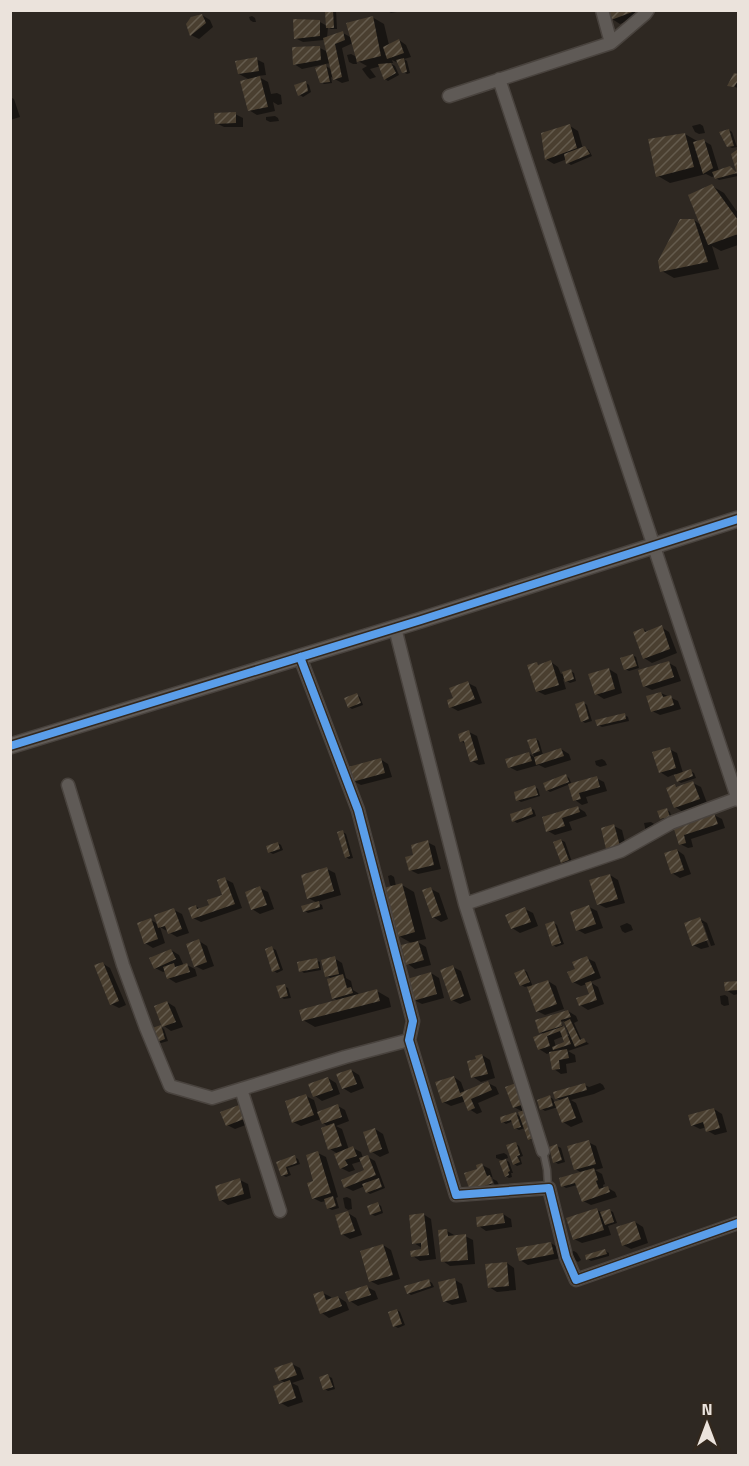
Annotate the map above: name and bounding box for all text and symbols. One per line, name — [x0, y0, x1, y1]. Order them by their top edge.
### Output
north arrow — [677, 1394, 737, 1454]
text: N — [701, 1397, 713, 1421]

